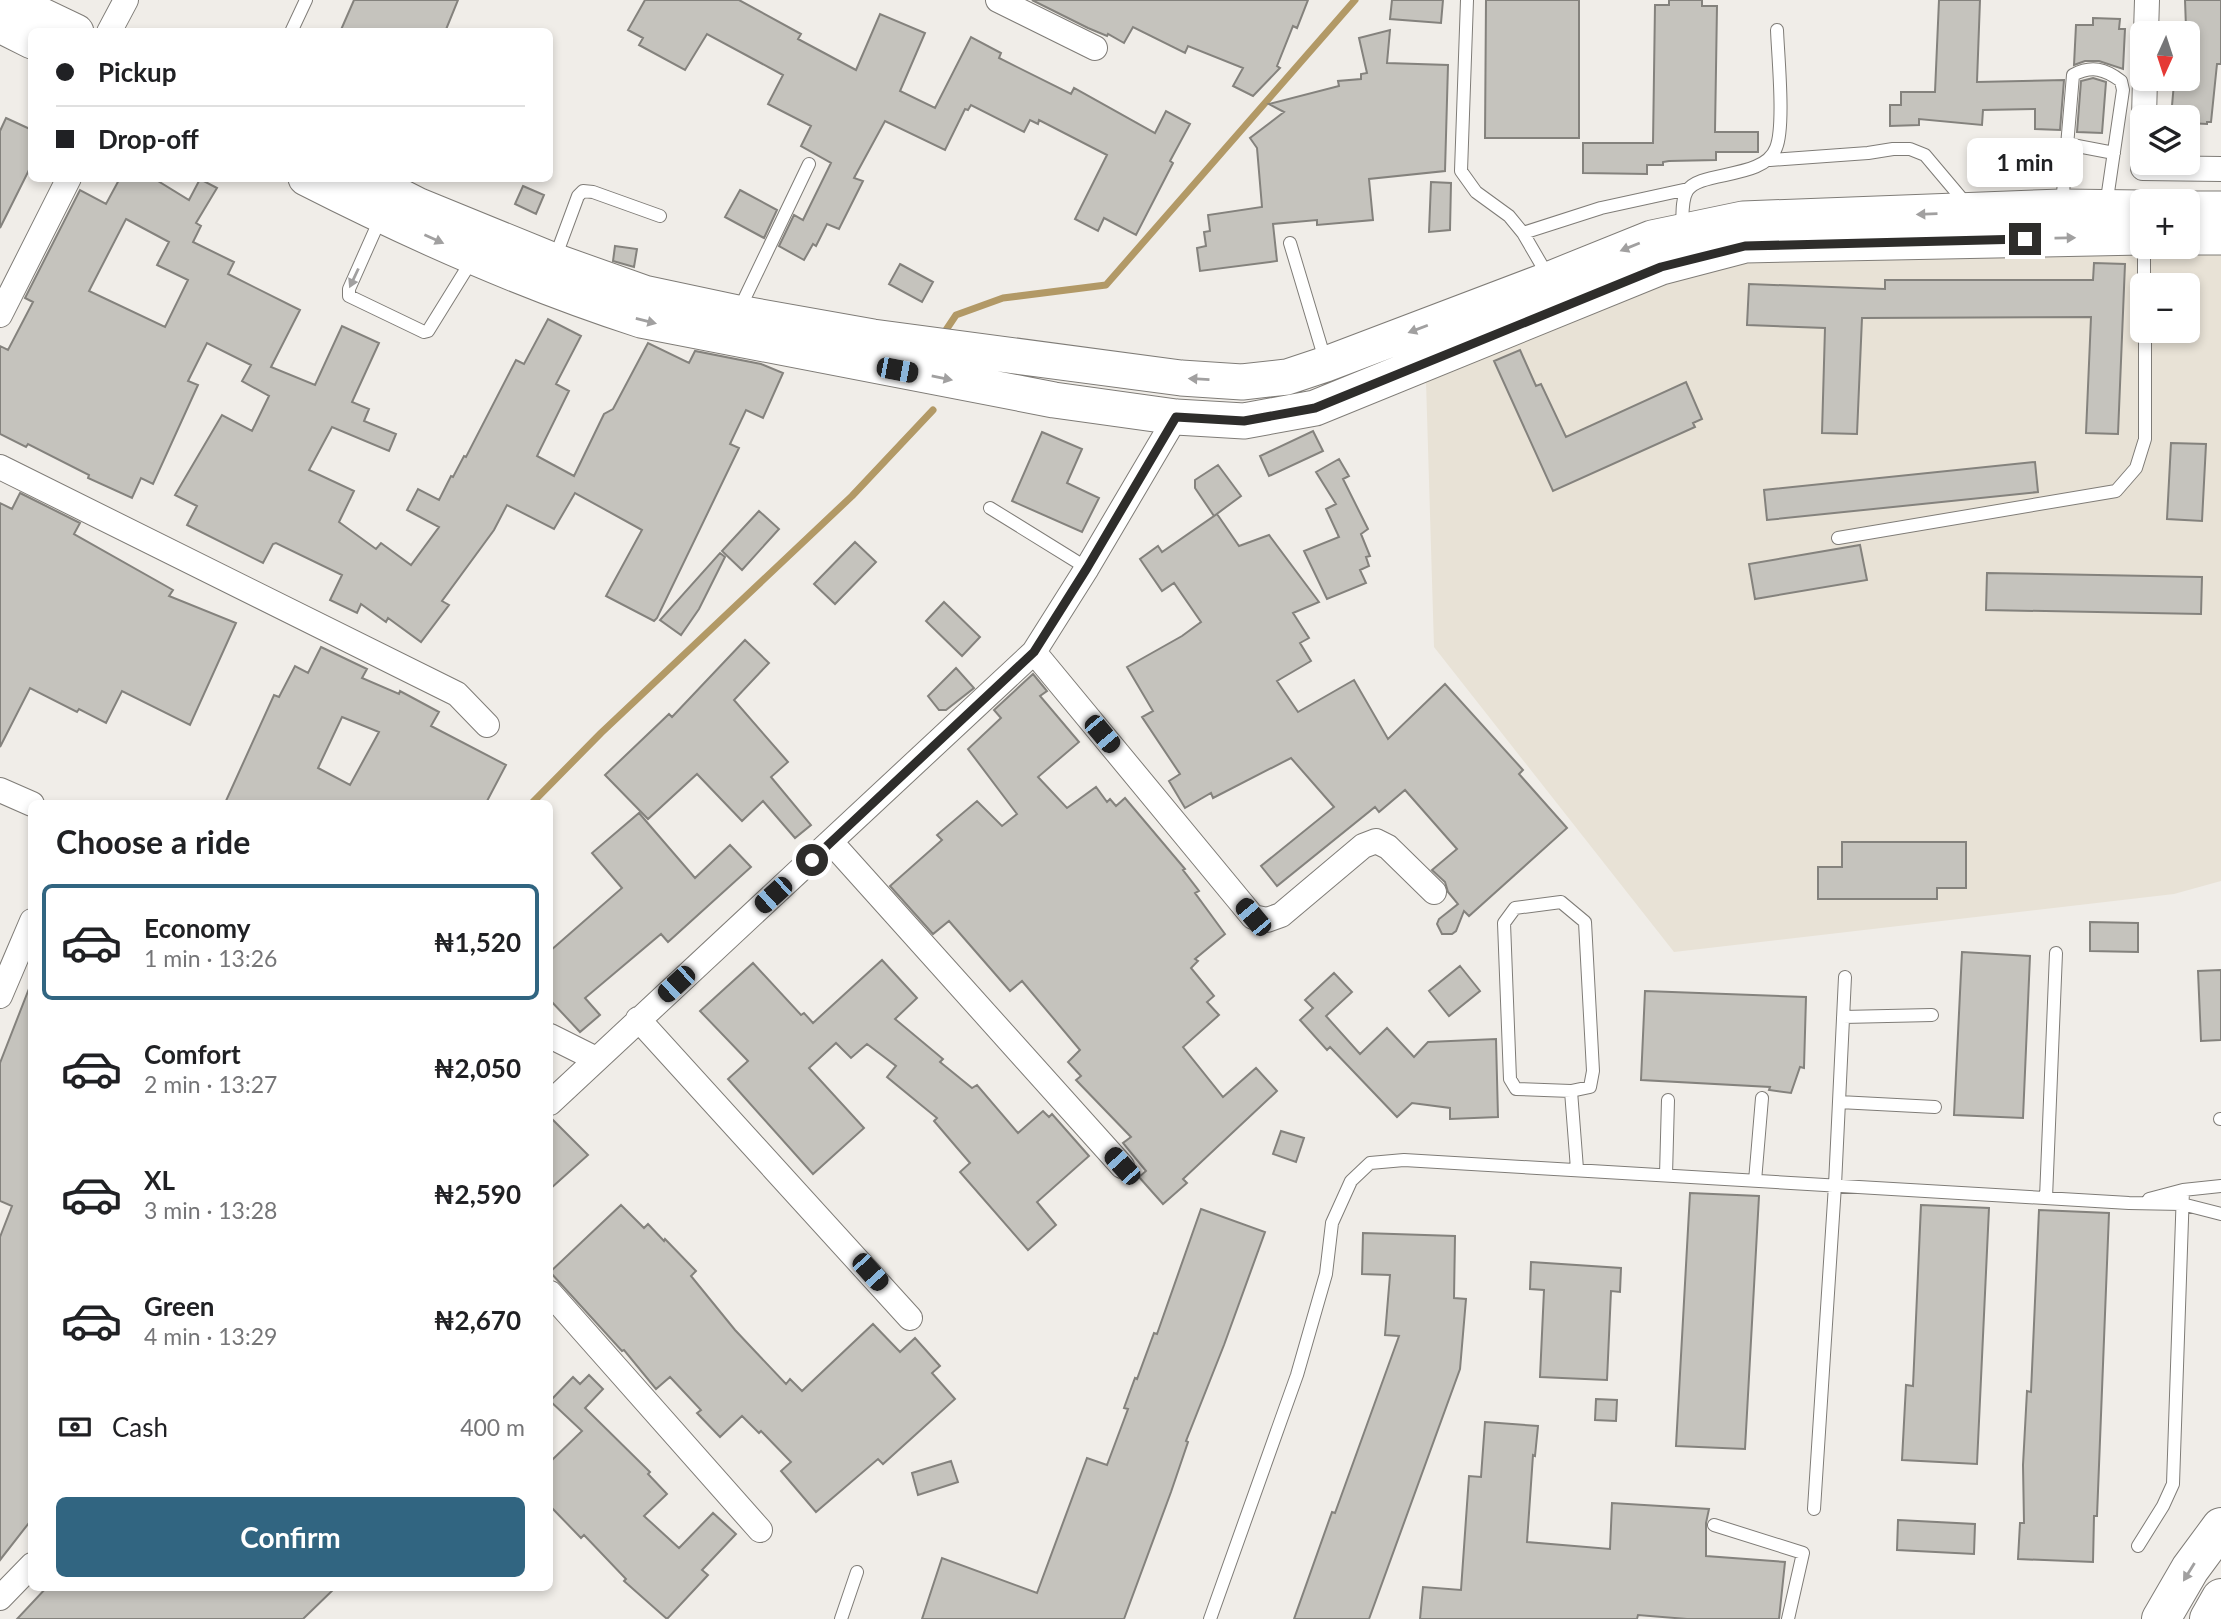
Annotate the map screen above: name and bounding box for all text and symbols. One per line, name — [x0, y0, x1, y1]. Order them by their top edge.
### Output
north arrow — [2130, 21, 2200, 91]
map controls — [2130, 21, 2200, 343]
text: Pickup — [98, 56, 177, 88]
button: layers — [2130, 105, 2200, 175]
text: Drop-off — [98, 123, 199, 155]
callout: 1 min — [1967, 138, 2083, 187]
text: 1 min — [1996, 148, 2054, 176]
button: + — [2130, 189, 2200, 259]
one-way arrow — [1916, 208, 1938, 219]
route end — [2009, 223, 2041, 255]
one-way arrow — [424, 233, 444, 245]
one-way arrow — [2054, 233, 2076, 244]
one-way arrow — [1619, 242, 1640, 253]
one-way arrow — [348, 268, 359, 289]
button: − — [2130, 273, 2200, 343]
one-way arrow — [635, 316, 657, 327]
one-way arrow — [1407, 324, 1428, 335]
car — [875, 356, 920, 384]
one-way arrow — [931, 373, 953, 384]
one-way arrow — [1188, 374, 1210, 385]
car — [1081, 711, 1124, 757]
text: Choose a ride — [56, 822, 250, 861]
route start — [796, 844, 828, 876]
car — [751, 873, 796, 917]
car — [1232, 894, 1275, 940]
icon: car — [60, 911, 123, 974]
text: Economy — [144, 912, 250, 944]
text: ₦1,520 — [434, 926, 521, 958]
text: 1 min · 13:26 — [144, 944, 277, 972]
car — [654, 962, 699, 1006]
icon: car — [60, 1037, 123, 1100]
text: Comfort — [144, 1038, 241, 1070]
text: ₦2,050 — [434, 1052, 521, 1084]
text: 2 min · 13:27 — [144, 1070, 277, 1098]
car — [1101, 1143, 1144, 1189]
icon: car — [60, 1163, 123, 1226]
text: XL — [144, 1164, 175, 1196]
text: ₦2,590 — [434, 1178, 521, 1210]
text: 3 min · 13:28 — [144, 1196, 277, 1224]
car — [849, 1249, 892, 1295]
icon: car — [60, 1289, 123, 1352]
text: Green — [144, 1290, 214, 1322]
text: ₦2,670 — [434, 1304, 521, 1336]
text: 4 min · 13:29 — [144, 1322, 277, 1350]
icon: cash — [56, 1408, 94, 1446]
text: Cash — [112, 1411, 168, 1443]
text: 400 m — [460, 1413, 525, 1441]
button: Confirm — [56, 1497, 525, 1577]
one-way arrow — [2182, 1562, 2195, 1581]

